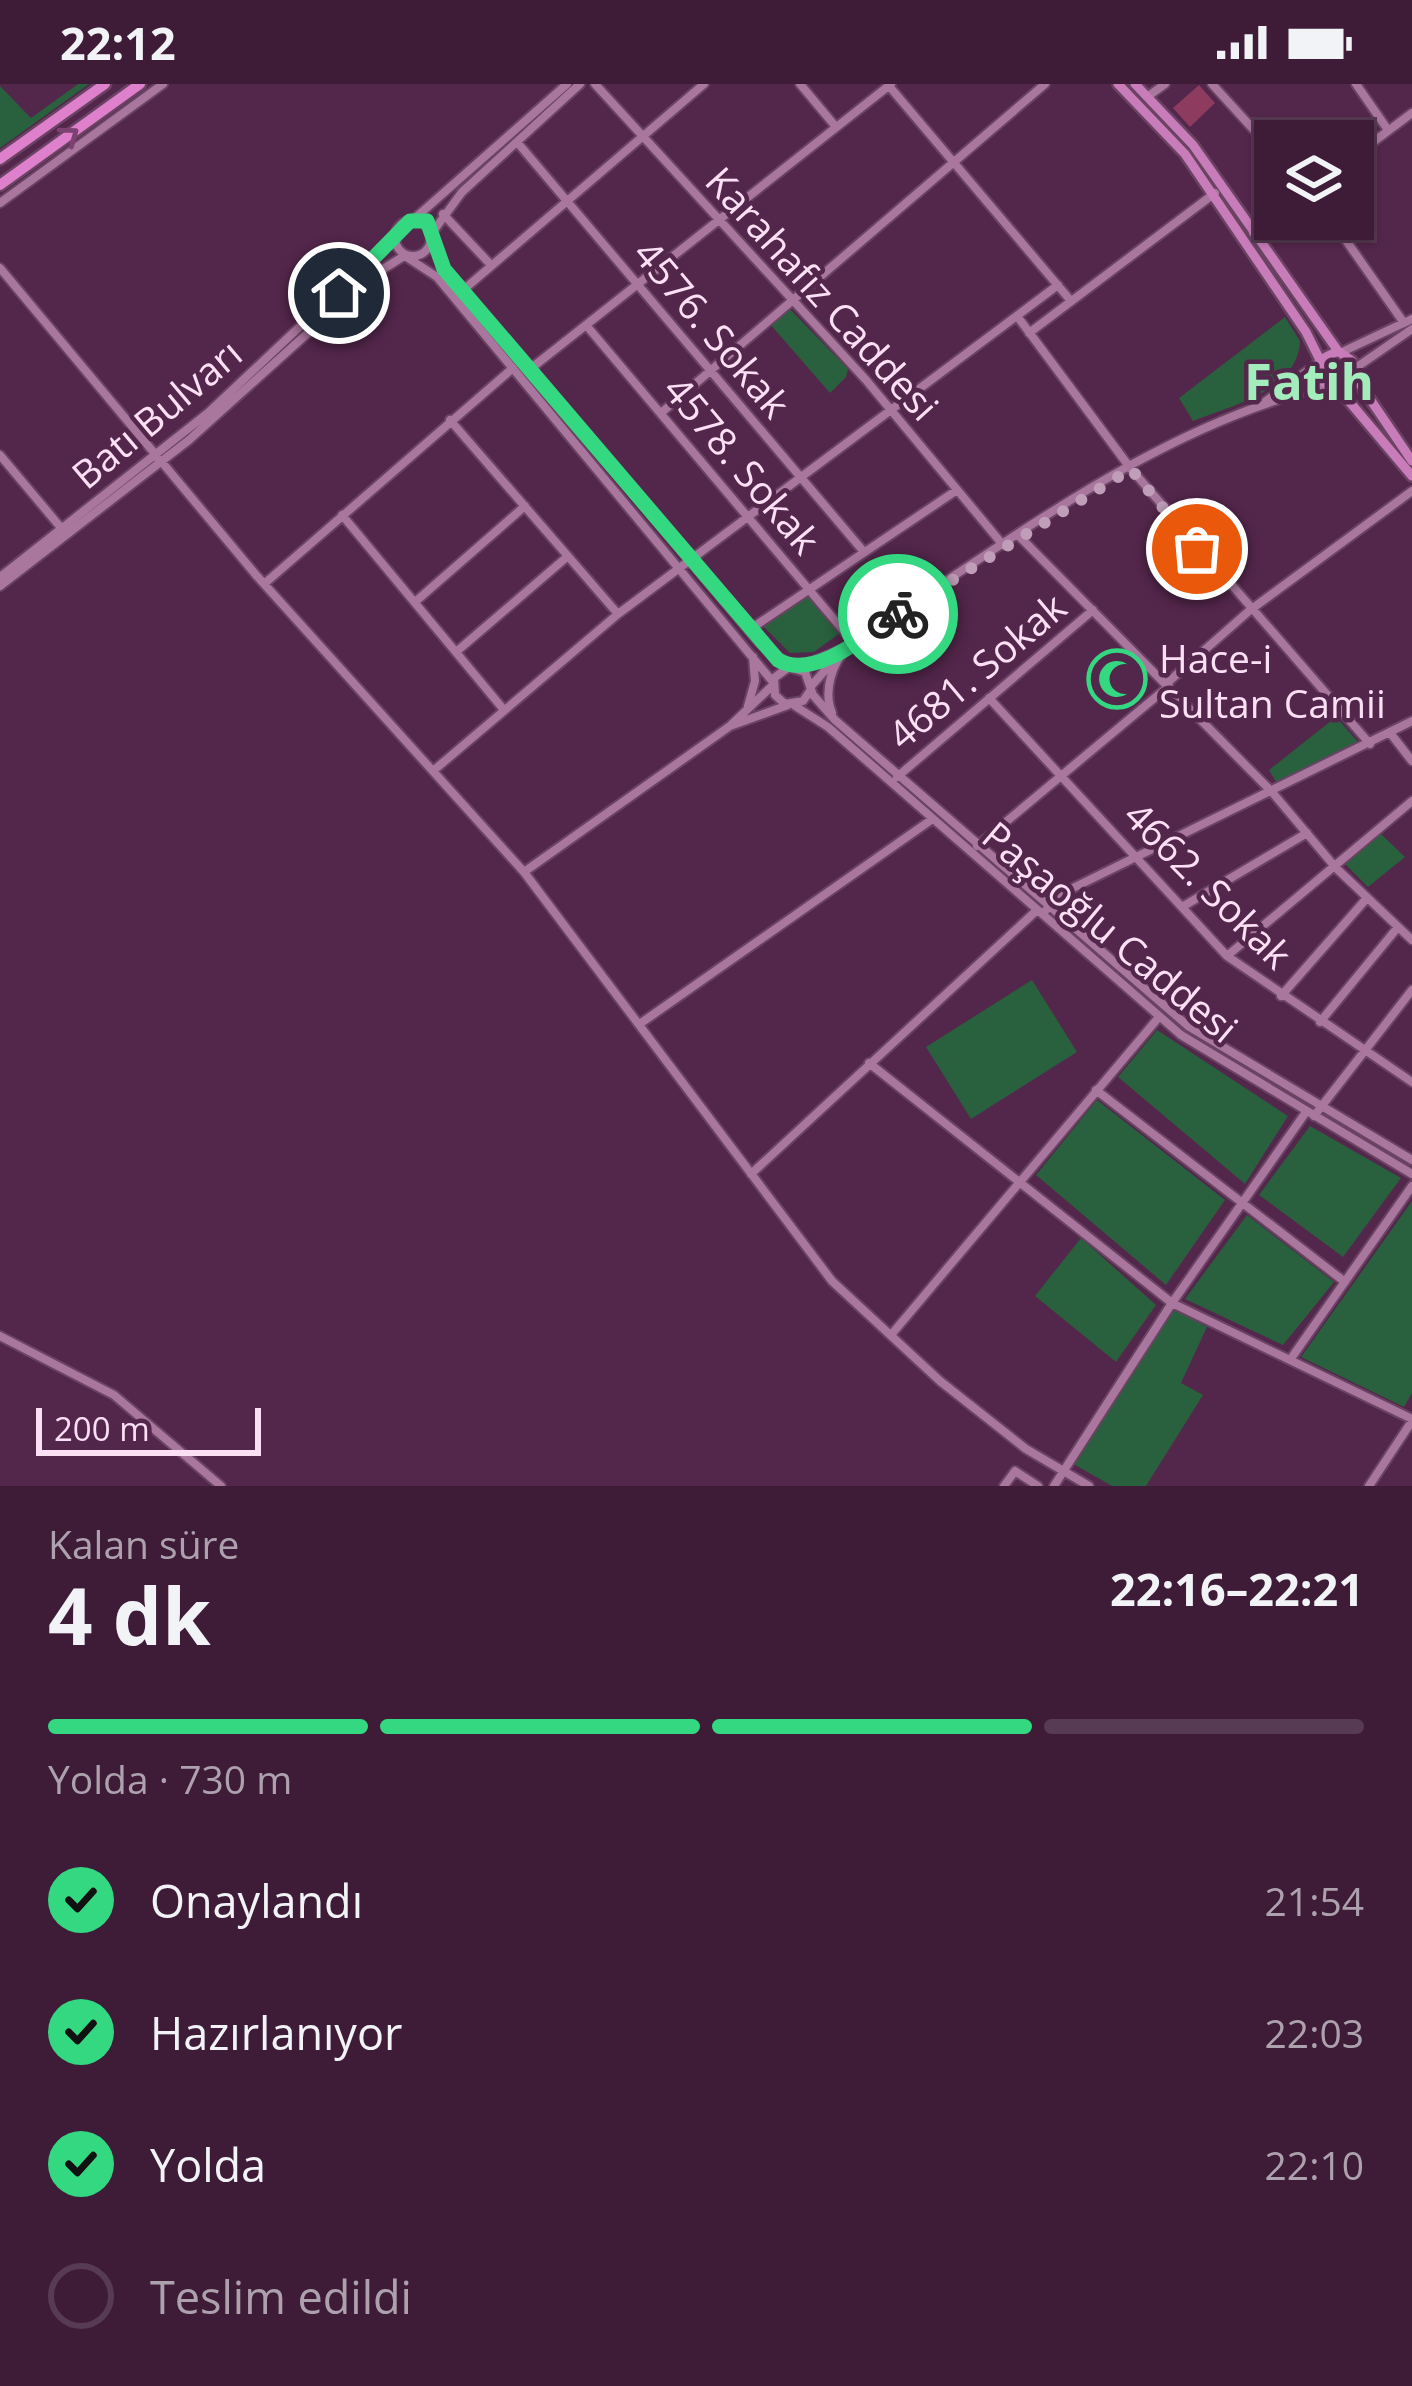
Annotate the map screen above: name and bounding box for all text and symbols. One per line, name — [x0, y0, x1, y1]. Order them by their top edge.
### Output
text: 22:12 — [60, 12, 176, 73]
map controls — [1254, 120, 1374, 240]
button: layers — [1254, 120, 1374, 240]
one-way arrow — [57, 127, 78, 149]
street label: Karahafız Caddesi — [695, 155, 951, 431]
street label: 4576. Sokak — [623, 228, 803, 429]
pin — [288, 242, 390, 344]
icon: home — [306, 260, 372, 326]
street label: Batı Bulvarı — [60, 326, 252, 500]
district label: Fatih — [1244, 345, 1374, 415]
street label: 4578. Sokak — [653, 364, 833, 565]
pin — [1146, 498, 1248, 600]
icon: bag — [1164, 516, 1230, 582]
courier — [838, 554, 958, 674]
street label: 4681. Sokak — [876, 580, 1077, 760]
icon: bike — [865, 581, 931, 647]
place label: Hace-i Sultan Camii — [1159, 631, 1386, 729]
mosque icon: Hace-i Sultan Camii — [1086, 648, 1148, 710]
street label: 4662. Sokak — [1114, 789, 1305, 980]
street label: Paşaoğlu Caddesi — [972, 808, 1250, 1054]
scale bar — [36, 1402, 261, 1455]
text: 200 m — [54, 1406, 150, 1451]
text: Kalan süre — [48, 1517, 239, 1570]
text: 22:16–22:21 — [1110, 1558, 1364, 1619]
text: 4 dk — [48, 1562, 211, 1668]
text: Yolda · 730 m — [48, 1752, 292, 1805]
icon: check — [48, 1867, 114, 1933]
text: Onaylandı — [150, 1870, 363, 1931]
text: 21:54 — [1265, 1874, 1364, 1927]
icon: check — [48, 1999, 114, 2065]
text: Hazırlanıyor — [150, 2002, 402, 2063]
text: 22:03 — [1265, 2006, 1364, 2059]
icon: check — [48, 2131, 114, 2197]
text: Yolda — [150, 2134, 266, 2195]
text: 22:10 — [1265, 2138, 1364, 2191]
text: Teslim edildi — [150, 2266, 412, 2327]

